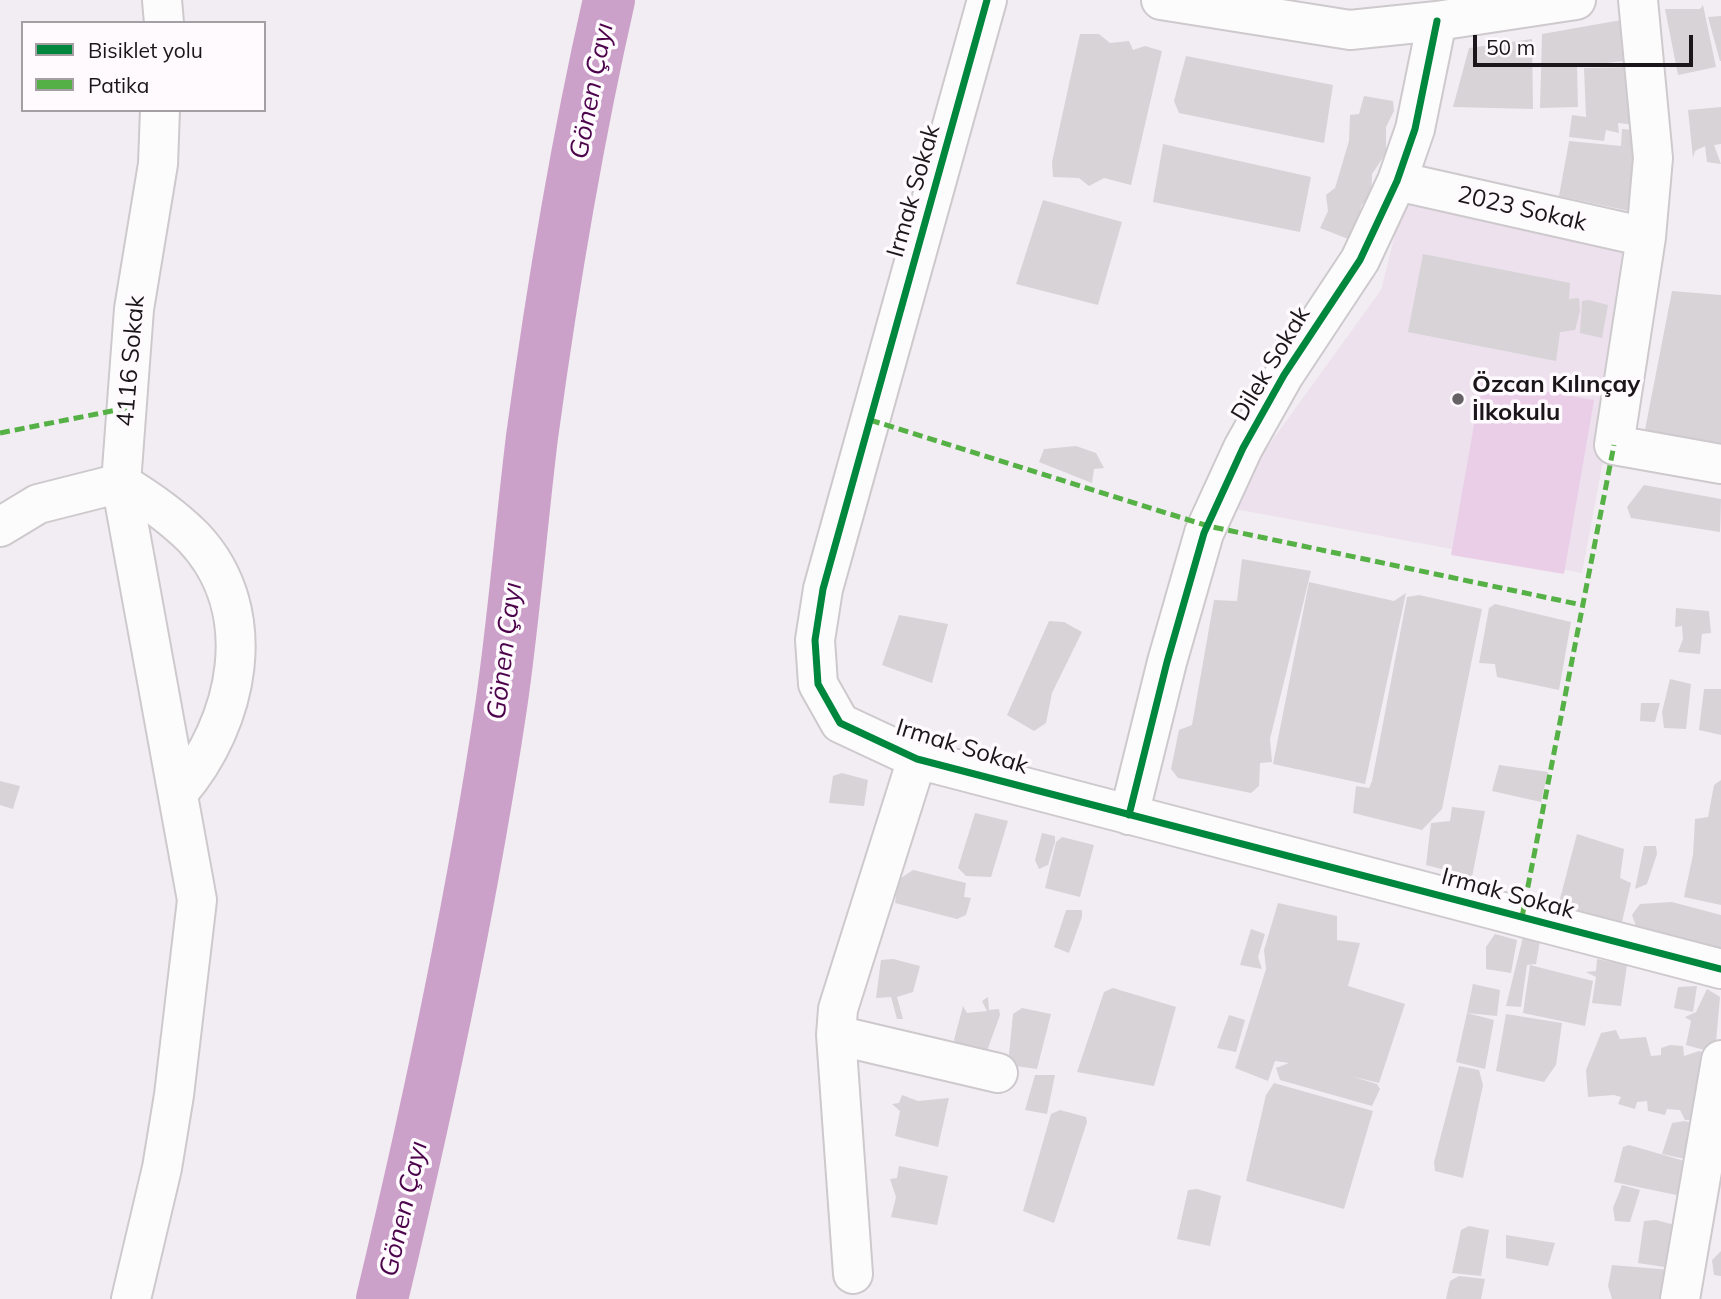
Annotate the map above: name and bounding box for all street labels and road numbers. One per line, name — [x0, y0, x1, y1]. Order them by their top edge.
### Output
street label: Irmak Sokak — [881, 121, 947, 261]
street label: 2023 Sokak — [1455, 180, 1589, 238]
street label: 4116 Sokak — [111, 294, 151, 428]
street label: Dilek Sokak — [1226, 301, 1316, 427]
street label: Irmak Sokak — [892, 713, 1032, 781]
street label: Irmak Sokak — [1438, 862, 1578, 926]

